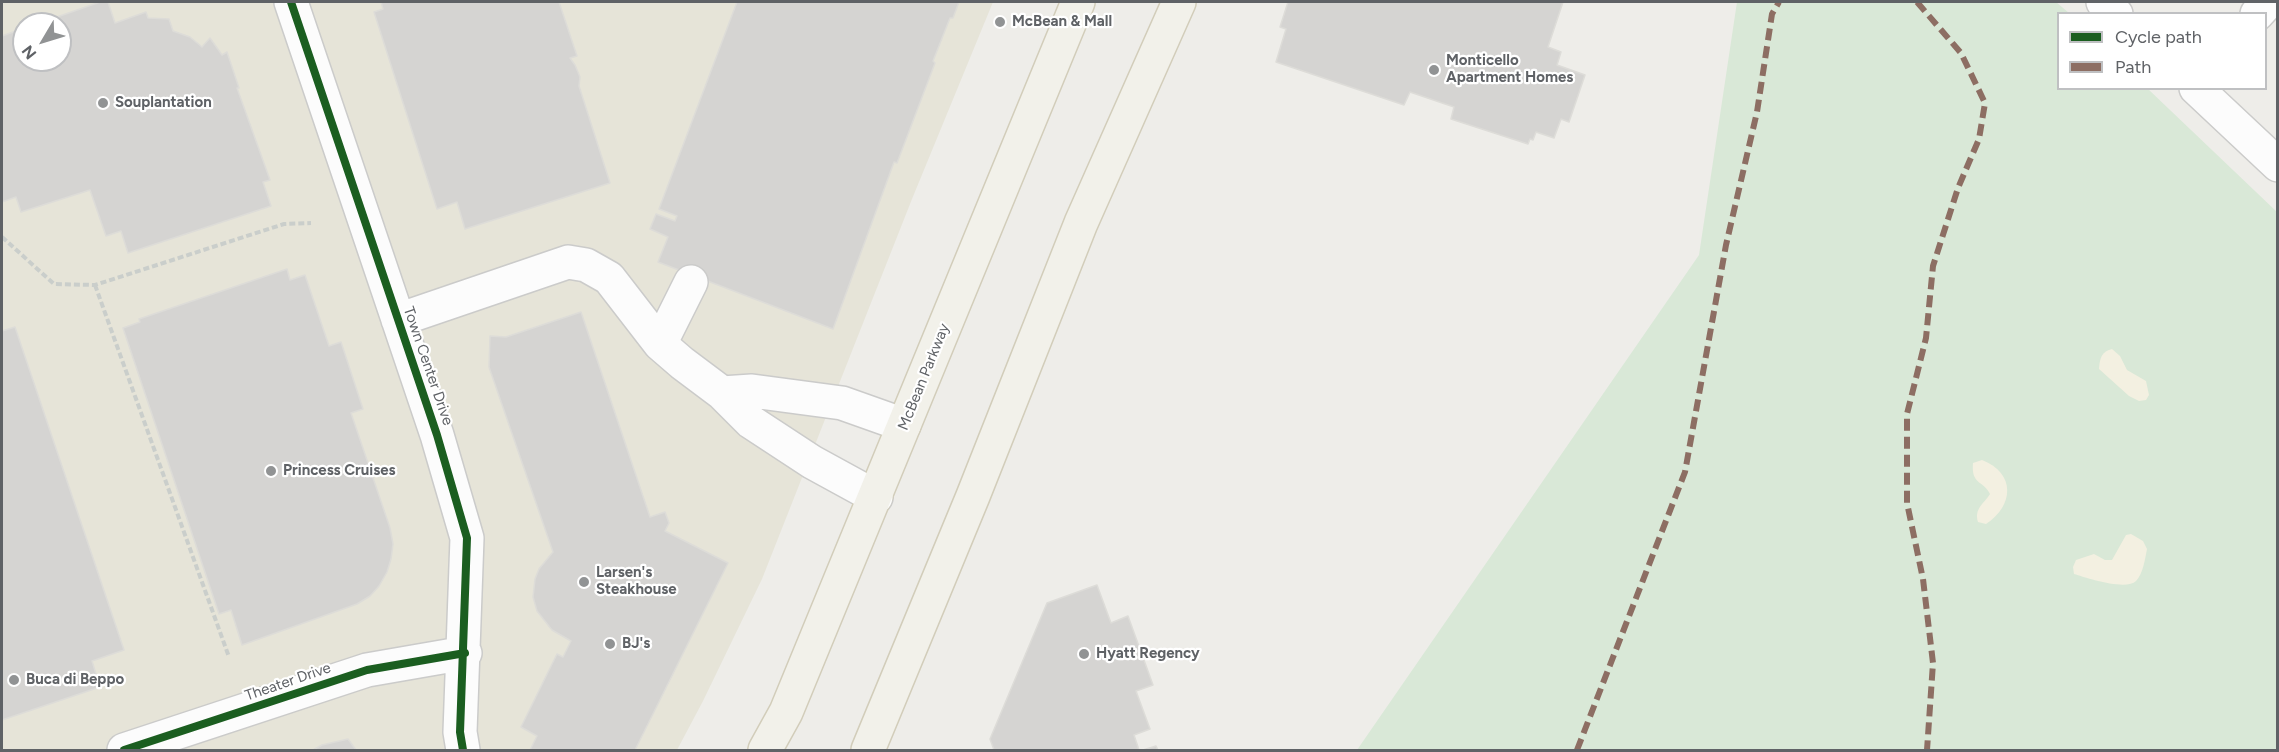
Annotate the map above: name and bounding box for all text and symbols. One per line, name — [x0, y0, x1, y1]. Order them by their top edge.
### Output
north arrow — [12, 12, 72, 72]
legend — [2057, 12, 2267, 90]
place label: McBean & Mall — [1012, 13, 1112, 31]
marker: McBean & Mall — [993, 15, 1007, 29]
text: Cycle path — [2115, 26, 2202, 48]
text: N — [18, 41, 40, 63]
place label: Monticello Apartment Homes — [1446, 52, 1573, 87]
text: Path — [2115, 56, 2151, 78]
marker: Monticello Apartment Homes — [1427, 63, 1441, 77]
place label: Souplantation — [115, 94, 212, 112]
marker: Souplantation — [96, 96, 110, 110]
street label: Town Center Drive — [399, 304, 457, 428]
street label: McBean Parkway — [894, 321, 954, 433]
place label: Princess Cruises — [283, 462, 395, 480]
marker: Princess Cruises — [264, 464, 278, 478]
place label: Larsen's Steakhouse — [596, 564, 676, 599]
marker: Larsen's Steakhouse — [577, 575, 591, 589]
place label: BJ's — [622, 635, 650, 653]
marker: BJ's — [603, 637, 617, 651]
place label: Hyatt Regency — [1096, 645, 1200, 663]
marker: Hyatt Regency — [1077, 647, 1091, 661]
street label: Theater Drive — [243, 659, 333, 705]
place label: Buca di Beppo — [26, 671, 124, 689]
marker: Buca di Beppo — [7, 673, 21, 687]

